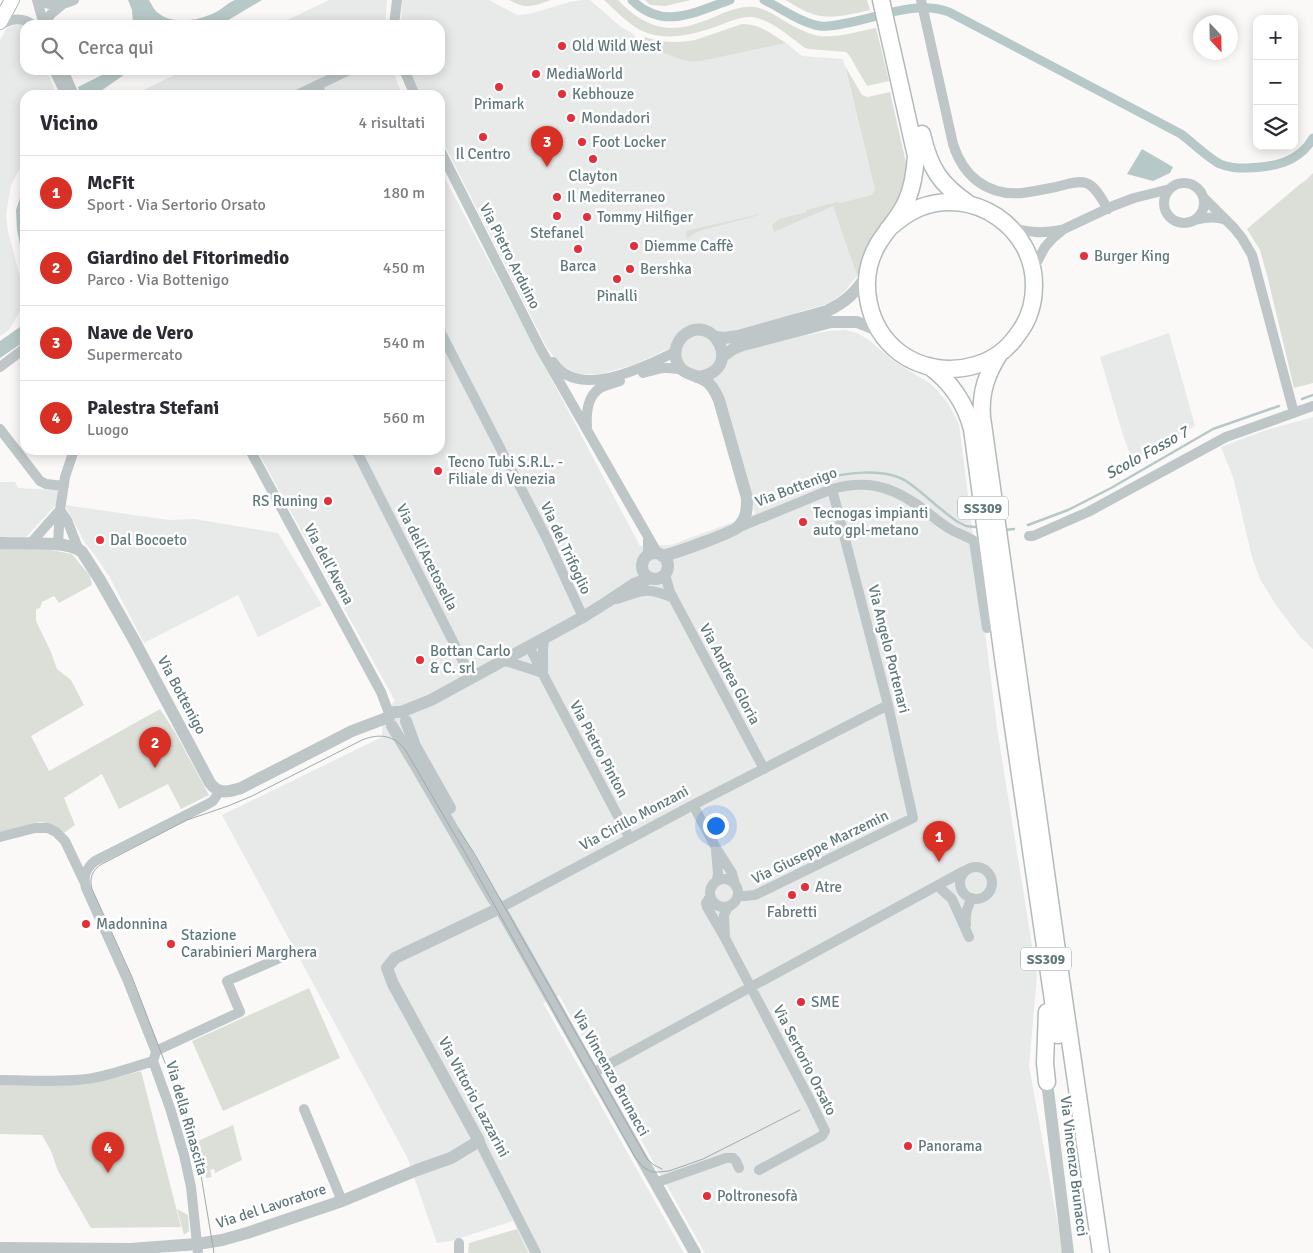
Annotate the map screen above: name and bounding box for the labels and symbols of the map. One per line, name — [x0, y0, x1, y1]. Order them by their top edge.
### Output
north arrow — [1193, 15, 1238, 60]
place label: Old Wild West — [572, 37, 661, 55]
marker: Old Wild West — [556, 40, 568, 52]
place label: MediaWorld — [546, 65, 623, 83]
marker: MediaWorld — [530, 68, 542, 80]
marker: Primark — [493, 81, 505, 93]
place label: Kebhouze — [572, 85, 634, 103]
marker: Kebhouze — [556, 88, 568, 100]
place label: Primark — [474, 95, 525, 113]
place label: Mondadori — [581, 109, 650, 127]
marker: Mondadori — [565, 112, 577, 124]
pin: 3 — [531, 126, 563, 167]
marker: Il Centro — [477, 131, 489, 143]
place label: Foot Locker — [592, 133, 666, 151]
marker: Foot Locker — [576, 136, 588, 148]
place label: Il Centro — [455, 145, 511, 163]
marker: Clayton — [587, 153, 599, 165]
place label: Clayton — [568, 167, 618, 185]
place label: Il Mediterraneo — [567, 188, 665, 206]
marker: Il Mediterraneo — [551, 191, 563, 203]
street label: Via Pietro Arduino — [476, 200, 544, 312]
place label: Tommy Hilfiger — [597, 208, 694, 226]
marker: Stefanel — [551, 210, 563, 222]
marker: Tommy Hilfiger — [581, 211, 593, 223]
place label: Stefanel — [530, 224, 584, 242]
place label: Diemme Caffè — [644, 237, 734, 255]
marker: Diemme Caffè — [628, 240, 640, 252]
marker: Barca — [572, 243, 584, 255]
place label: Burger King — [1094, 247, 1170, 265]
marker: Burger King — [1078, 250, 1090, 262]
place label: Barca — [560, 257, 596, 275]
place label: Bershka — [640, 260, 692, 278]
marker: Bershka — [624, 263, 636, 275]
marker: Pinalli — [611, 273, 623, 285]
place label: Pinalli — [596, 287, 638, 305]
water label: Scolo Fosso 7 — [1102, 421, 1194, 484]
place label: Tecno Tubi S.R.L. - Filiale di Venezia — [448, 453, 563, 488]
street label: Via Bottenigo — [753, 463, 840, 511]
marker: Tecno Tubi S.R.L. - Filiale di Venezia — [432, 465, 444, 477]
place label: RS Runing — [252, 492, 318, 510]
marker: RS Runing — [322, 495, 334, 507]
road number: SS309 — [958, 496, 1008, 520]
street label: Via del Trifoglio — [537, 499, 595, 597]
street label: Via dell'Acetosella — [392, 501, 462, 613]
place label: Tecnogas impianti auto gpl-metano — [813, 504, 928, 539]
marker: Tecnogas impianti auto gpl-metano — [797, 516, 809, 528]
street label: Via dell'Avena — [300, 520, 358, 608]
place label: Dal Bocoeto — [110, 531, 187, 549]
marker: Dal Bocoeto — [94, 534, 106, 546]
street label: Via Angelo Portenari — [864, 583, 914, 715]
street label: Via Andrea Gloria — [696, 620, 764, 728]
place label: Bottan Carlo & C. srl — [430, 642, 511, 677]
street label: Via Bottenigo — [154, 653, 210, 737]
marker: Bottan Carlo & C. srl — [414, 654, 426, 666]
street label: Via Pietro Pinton — [566, 697, 632, 801]
pin: 2 — [139, 727, 171, 768]
street label: Via Cirillo Monzani — [576, 782, 692, 854]
street label: Via Giuseppe Marzemin — [749, 806, 891, 888]
your location — [703, 813, 729, 839]
pin: 1 — [923, 821, 955, 862]
place label: Atre — [815, 878, 842, 896]
marker: Atre — [799, 881, 811, 893]
marker: Fabretti — [786, 889, 798, 901]
place label: Fabretti — [767, 903, 817, 921]
place label: Madonnina — [96, 915, 168, 933]
marker: Madonnina — [80, 918, 92, 930]
place label: Stazione Carabinieri Marghera — [181, 926, 317, 961]
marker: Stazione Carabinieri Marghera — [165, 938, 177, 950]
road number: SS309 — [1021, 948, 1071, 971]
place label: SME — [811, 993, 840, 1011]
marker: SME — [795, 996, 807, 1008]
street label: Via Sertorio Orsato — [769, 1002, 841, 1118]
street label: Via Vincenzo Brunacci — [569, 1007, 653, 1139]
street label: Via Vittorio Lazzarini — [435, 1034, 513, 1160]
street label: Via della Rinascita — [162, 1059, 212, 1177]
street label: Via Vincenzo Brunacci — [1056, 1095, 1092, 1237]
pin: 4 — [92, 1132, 124, 1173]
place label: Panorama — [918, 1137, 982, 1155]
marker: Panorama — [902, 1140, 914, 1152]
street label: Via del Lavoratore — [214, 1180, 328, 1232]
place label: Poltronesofà — [717, 1187, 798, 1205]
marker: Poltronesofà — [701, 1190, 713, 1202]

